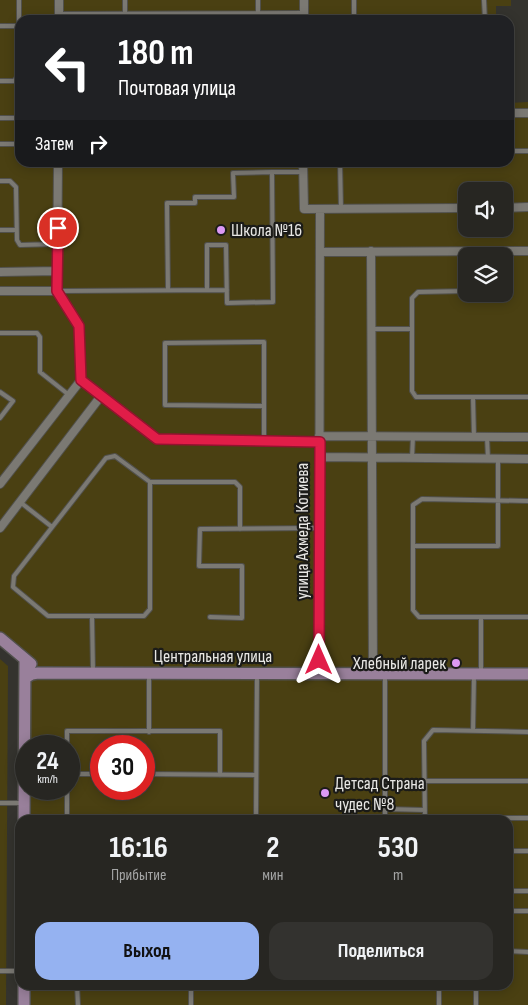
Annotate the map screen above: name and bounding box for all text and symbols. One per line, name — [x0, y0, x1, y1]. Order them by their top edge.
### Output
text: 180 m — [118, 32, 194, 75]
icon: left — [35, 35, 100, 100]
text: Почтовая улица — [118, 75, 236, 102]
icon: right — [84, 130, 112, 158]
text: Затем — [35, 133, 74, 156]
map controls — [458, 182, 513, 302]
button: sound — [458, 182, 513, 237]
pin — [37, 207, 79, 249]
icon: arrive — [44, 214, 72, 242]
place label: Школа №16 — [231, 220, 302, 241]
marker: Школа №16 — [215, 224, 227, 236]
button: layers — [458, 247, 513, 302]
street label: улица Ахмеда Котиева — [292, 463, 313, 599]
position arrow — [292, 633, 344, 685]
street label: Центральная улица — [154, 646, 272, 667]
place label: Хлебный ларек — [352, 653, 446, 674]
marker: Хлебный ларек — [450, 657, 462, 669]
speed limit sign: 30 — [90, 735, 155, 800]
text: 24 — [36, 746, 59, 777]
text: km/h — [37, 772, 58, 787]
place label: Детсад Страна чудес №8 — [335, 773, 425, 815]
marker: Детсад Страна чудес №8 — [319, 787, 331, 799]
text: 16:16 — [109, 830, 168, 866]
text: 2 — [266, 830, 279, 866]
text: 530 — [378, 830, 419, 866]
text: Прибытие — [111, 866, 166, 885]
text: мин — [262, 866, 283, 885]
text: m — [393, 866, 403, 885]
button: Выход — [35, 922, 259, 980]
button: Поделиться — [269, 922, 493, 980]

